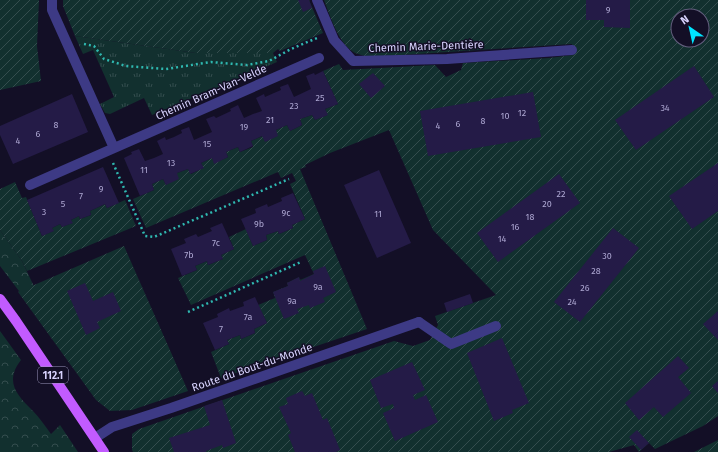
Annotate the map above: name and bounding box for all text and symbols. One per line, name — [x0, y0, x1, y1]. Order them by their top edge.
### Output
house number: 9 — [606, 5, 611, 15]
north arrow — [670, 8, 710, 48]
text: N — [678, 13, 691, 28]
street label: Chemin Marie-Dentière — [368, 38, 484, 55]
street label: Chemin Bram-Van-Velde — [154, 62, 269, 123]
house number: 25 — [316, 93, 325, 103]
house number: 23 — [290, 101, 298, 111]
house number: 34 — [660, 103, 670, 113]
house number: 12 — [518, 108, 526, 118]
house number: 10 — [501, 111, 509, 121]
house number: 21 — [266, 115, 274, 125]
house number: 8 — [481, 116, 486, 126]
house number: 6 — [456, 119, 461, 129]
house number: 8 — [54, 120, 59, 130]
house number: 4 — [436, 121, 441, 131]
house number: 19 — [240, 122, 249, 132]
house number: 6 — [36, 129, 41, 139]
house number: 4 — [16, 136, 21, 146]
house number: 15 — [203, 139, 212, 149]
house number: 13 — [167, 158, 175, 168]
house number: 11 — [140, 165, 148, 175]
house number: 9 — [99, 184, 104, 194]
house number: 22 — [557, 189, 565, 199]
house number: 7 — [79, 191, 83, 201]
house number: 5 — [61, 199, 66, 209]
house number: 20 — [542, 199, 552, 209]
house number: 3 — [42, 207, 46, 217]
house number: 9c — [281, 208, 291, 218]
house number: 11 — [374, 209, 382, 219]
house number: 18 — [526, 212, 534, 222]
house number: 9b — [254, 219, 264, 229]
house number: 16 — [511, 222, 520, 232]
house number: 14 — [498, 234, 507, 244]
house number: 7c — [212, 238, 221, 248]
house number: 7b — [184, 250, 194, 260]
house number: 30 — [602, 251, 612, 261]
house number: 28 — [591, 266, 601, 276]
house number: 9a — [313, 282, 323, 292]
house number: 26 — [580, 283, 590, 293]
house number: 9a — [287, 296, 297, 306]
house number: 24 — [567, 297, 577, 307]
house number: 7a — [244, 312, 252, 322]
house number: 7 — [219, 324, 223, 334]
street label: Route du Bout-du-Monde — [190, 341, 314, 394]
road number: 112.1 — [38, 367, 68, 383]

